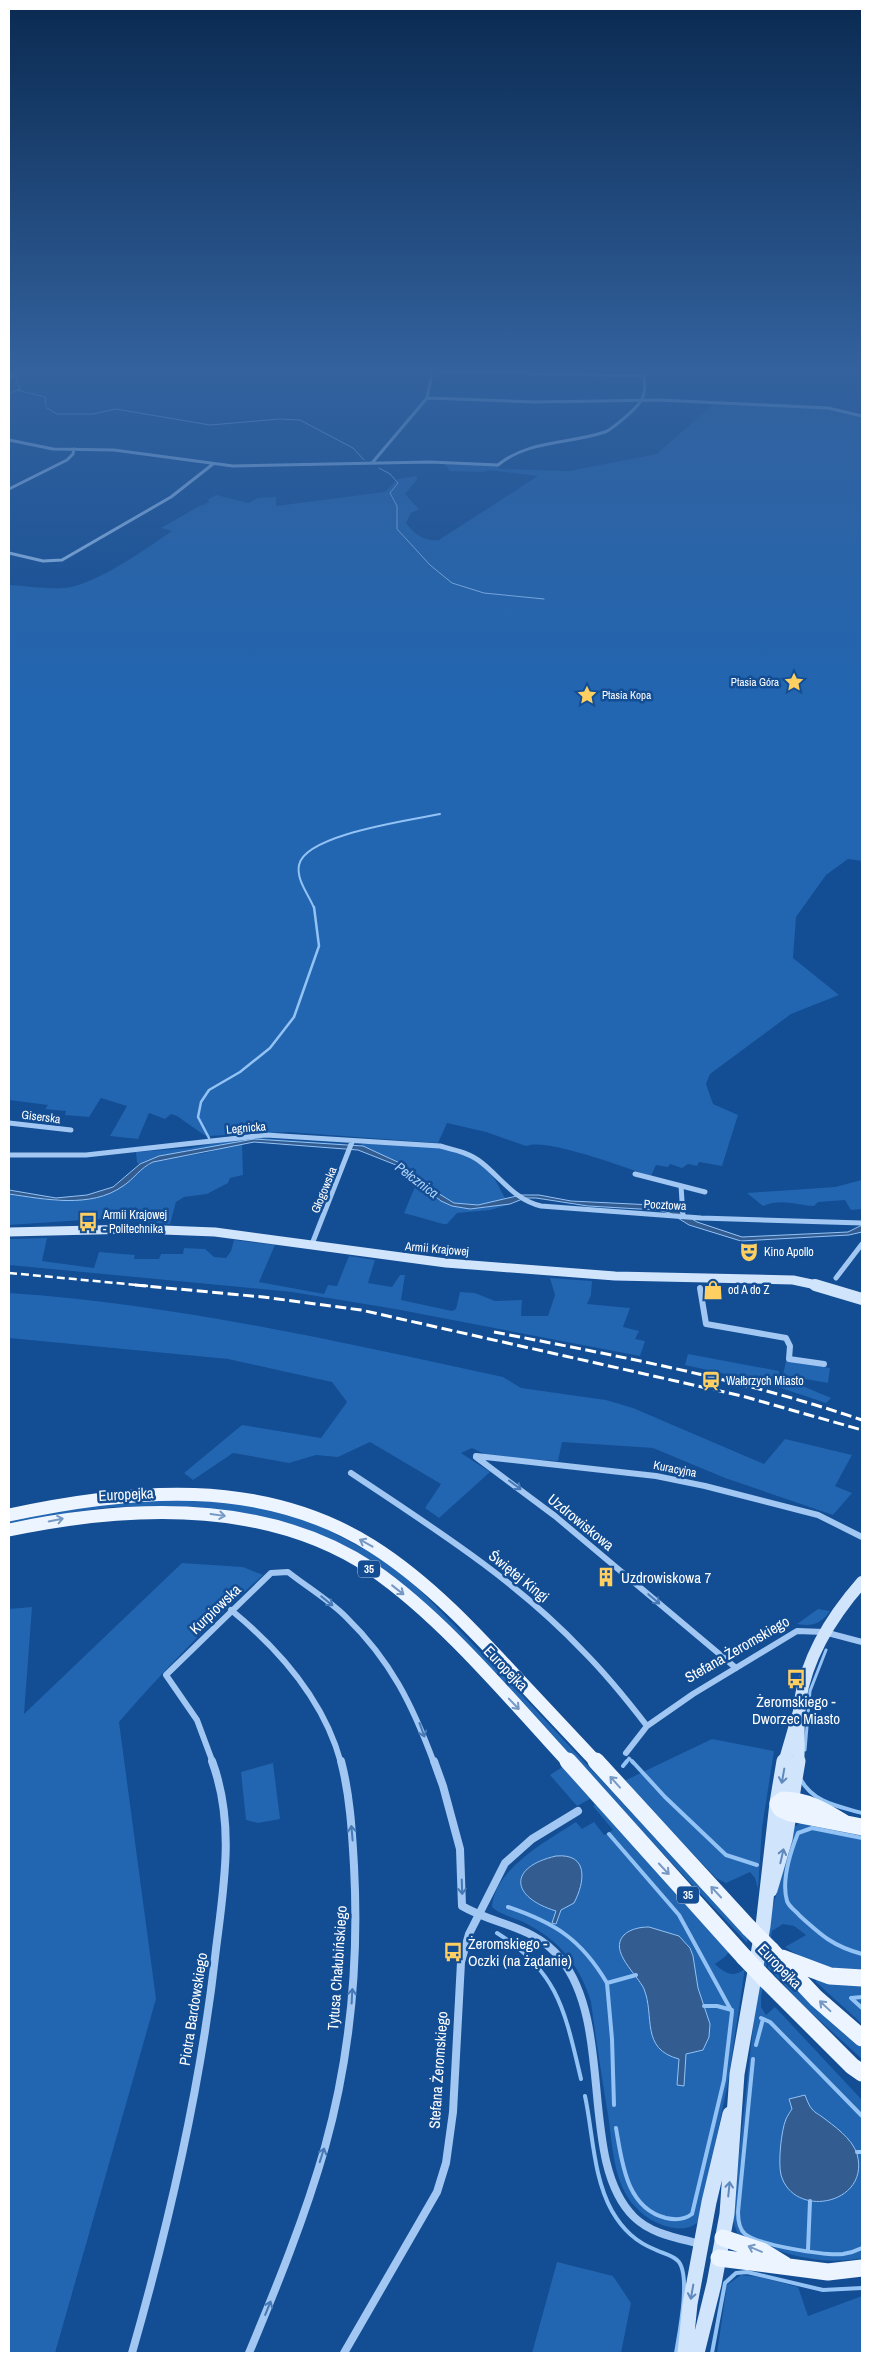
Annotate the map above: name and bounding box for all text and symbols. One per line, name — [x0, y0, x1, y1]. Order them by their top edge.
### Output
place icon: Ptasia Góra — [783, 671, 805, 693]
place label: Ptasia Góra — [731, 675, 779, 689]
place icon: Ptasia Kopa — [576, 684, 598, 706]
place label: Ptasia Kopa — [602, 688, 651, 702]
street label: Giserska — [20, 1107, 62, 1127]
street label: Legnicka — [225, 1118, 267, 1138]
water label: Pełcznica — [392, 1158, 442, 1202]
street label: Głogowska — [307, 1164, 341, 1216]
street label: Pocztowa — [643, 1196, 687, 1214]
place label: Armii Krajowej - Politechnika — [102, 1207, 167, 1237]
bus stop icon: Armii Krajowej - Politechnika — [77, 1211, 99, 1233]
street label: Armii Krajowej — [403, 1238, 470, 1260]
theatre icon: Kino Apollo — [738, 1241, 760, 1263]
place label: Kino Apollo — [764, 1244, 814, 1260]
shop icon: od A do Z — [702, 1279, 724, 1301]
place label: od A do Z — [728, 1282, 770, 1298]
station icon: Wałbrzych Miasto — [700, 1370, 722, 1392]
place label: Wałbrzych Miasto — [726, 1373, 804, 1389]
street label: Kuracyjna — [652, 1457, 699, 1481]
one-way arrow — [508, 1480, 521, 1491]
street label: Europejka — [98, 1482, 154, 1506]
street label: Uzdrowiskowa — [543, 1489, 619, 1555]
one-way arrow — [210, 1510, 226, 1520]
one-way arrow — [48, 1514, 64, 1524]
one-way arrow — [359, 1538, 374, 1548]
street label: Świętej Kingi — [484, 1545, 554, 1607]
road number: 35 — [358, 1560, 380, 1578]
building icon: Uzdrowiskowa 7 — [595, 1566, 617, 1588]
place label: Uzdrowiskowa 7 — [621, 1567, 711, 1588]
street label: Kurpiowska — [185, 1579, 246, 1639]
one-way arrow — [392, 1584, 405, 1595]
one-way arrow — [647, 1594, 660, 1605]
one-way arrow — [320, 1596, 333, 1607]
street label: Stefana Żeromskiego — [681, 1610, 793, 1687]
street label: Europejka — [479, 1641, 533, 1695]
bus stop icon: Żeromskiego - Dworzec Miasto — [785, 1668, 807, 1690]
place label: Żeromskiego - Dworzec Miasto — [752, 1691, 840, 1729]
one-way arrow — [508, 1698, 520, 1710]
one-way arrow — [418, 1722, 427, 1738]
one-way arrow — [777, 1768, 787, 1784]
one-way arrow — [609, 1776, 621, 1789]
one-way arrow — [347, 1826, 356, 1842]
one-way arrow — [778, 1848, 787, 1864]
one-way arrow — [658, 1863, 670, 1875]
one-way arrow — [457, 1879, 466, 1895]
road number: 35 — [677, 1886, 699, 1904]
one-way arrow — [710, 1886, 722, 1899]
street label: Tytusa Chałubińskiego — [322, 1905, 352, 2031]
place label: Żeromskiego - Oczki (na żądanie) — [468, 1933, 572, 1971]
street label: Europejka — [753, 1939, 807, 1993]
bus stop icon: Żeromskiego - Oczki (na żądanie) — [442, 1941, 464, 1963]
street label: Piotra Bardowskiego — [174, 1951, 212, 2067]
one-way arrow — [348, 1988, 357, 2004]
one-way arrow — [819, 2000, 832, 2012]
street label: Stefana Żeromskiego — [423, 2010, 453, 2129]
one-way arrow — [317, 2147, 327, 2163]
one-way arrow — [724, 2182, 734, 2198]
one-way arrow — [748, 2243, 763, 2252]
one-way arrow — [687, 2283, 697, 2299]
one-way arrow — [263, 2301, 273, 2316]

